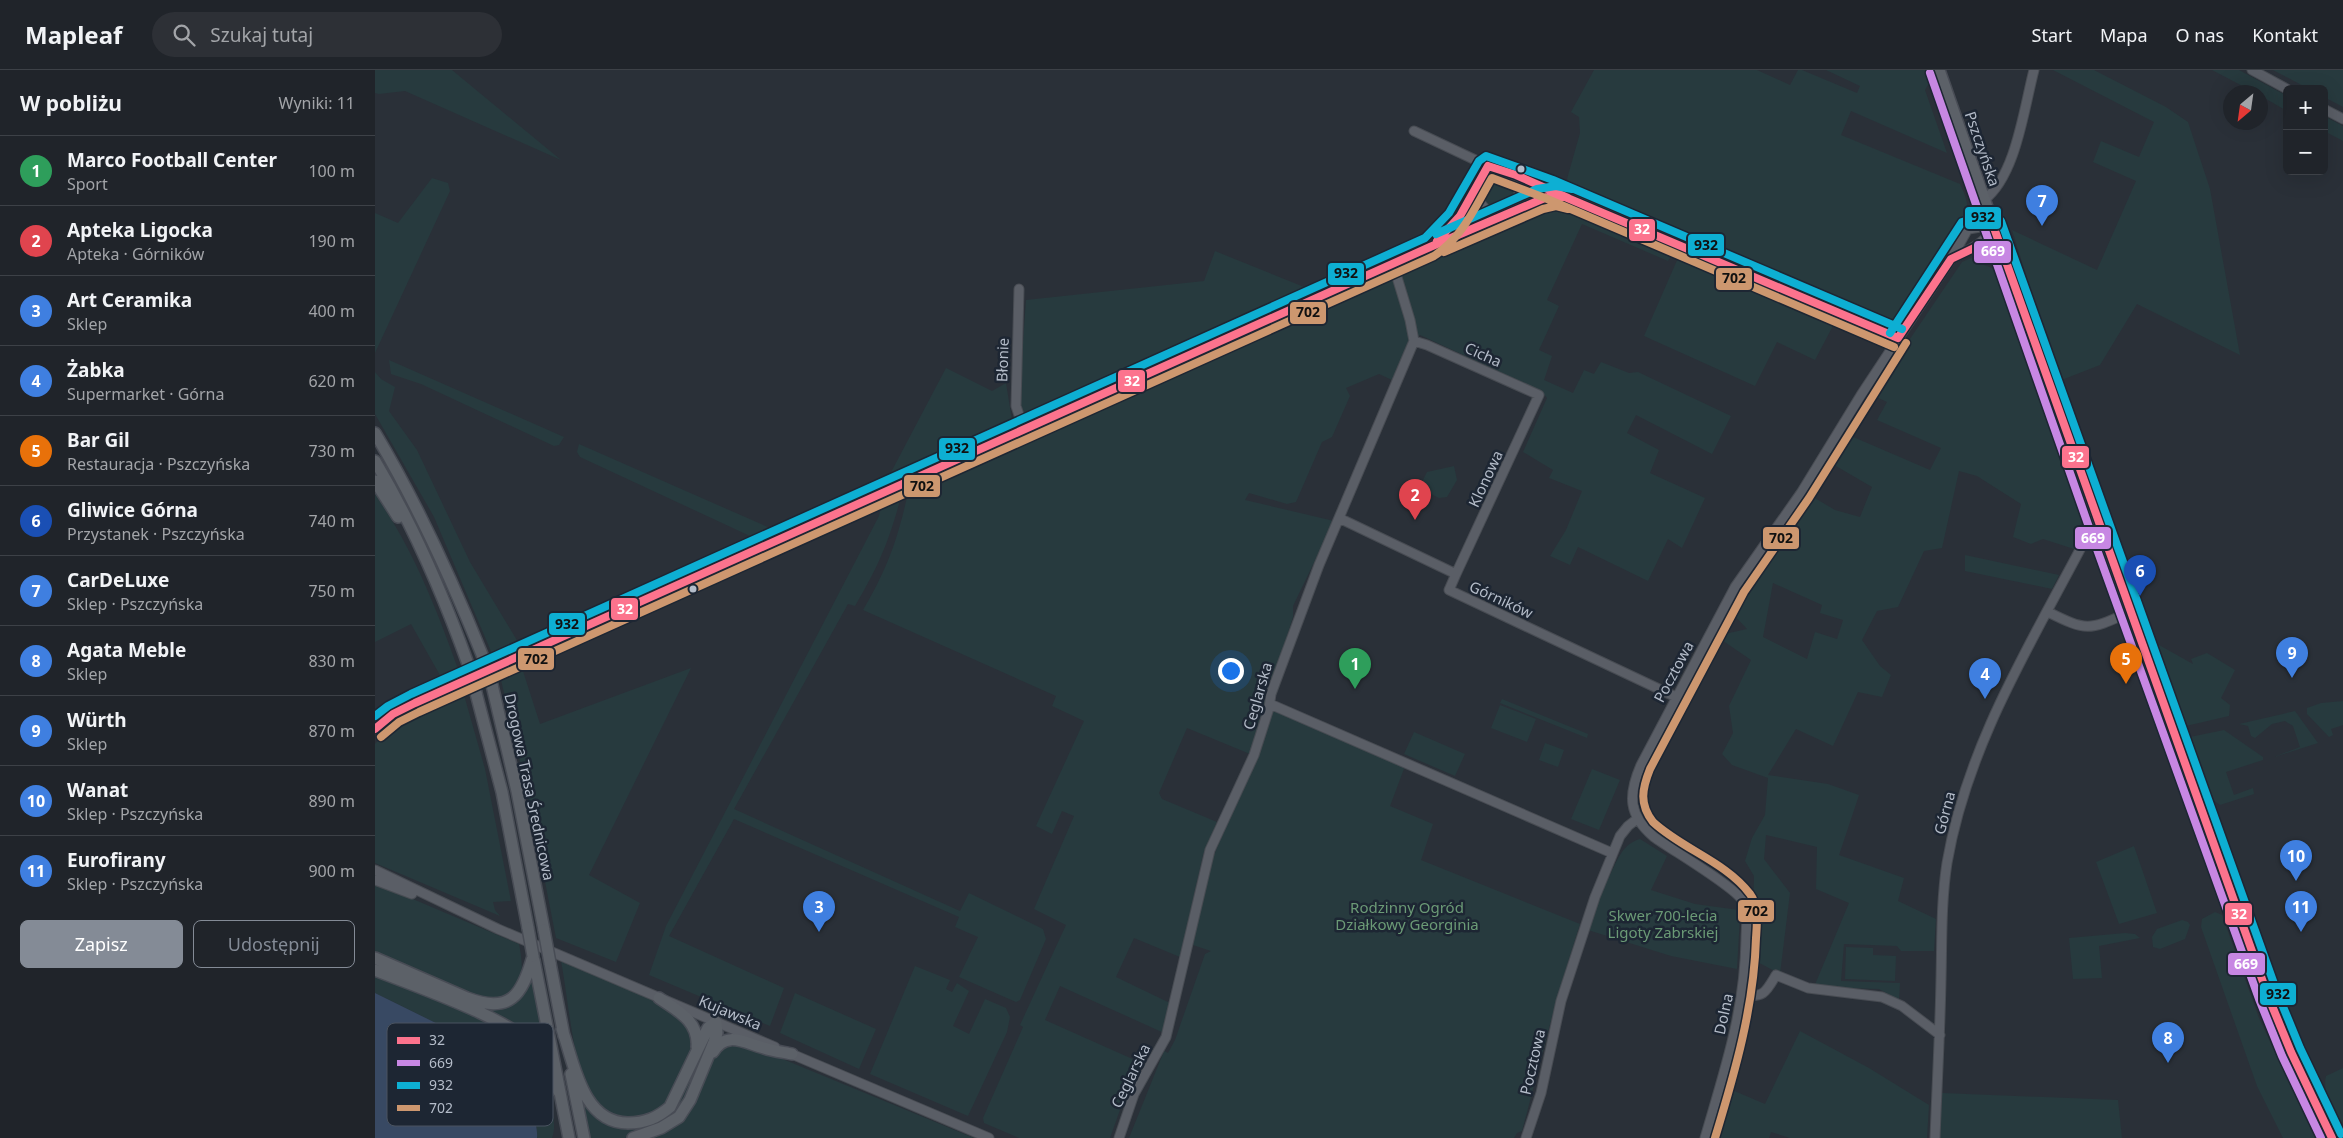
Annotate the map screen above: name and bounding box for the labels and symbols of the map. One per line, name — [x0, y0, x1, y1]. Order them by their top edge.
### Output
north arrow — [2223, 85, 2268, 130]
street label: Pszczyńska — [1961, 108, 2005, 189]
unlabelled marker — [1516, 164, 1526, 174]
pin: 7 — [2026, 185, 2058, 226]
line badge: 932 — [1964, 206, 2002, 230]
text: 932 — [1971, 207, 1995, 226]
line badge: 32 — [1628, 218, 1656, 242]
text: 32 — [1634, 219, 1650, 238]
line badge: 932 — [1687, 233, 1725, 257]
text: 932 — [1694, 235, 1718, 254]
line badge: 669 — [1973, 240, 2012, 264]
text: 669 — [1981, 241, 2005, 260]
line badge: 932 — [1327, 262, 1365, 286]
text: 932 — [1334, 263, 1358, 282]
line badge: 702 — [1715, 267, 1753, 291]
text: 702 — [1722, 268, 1746, 287]
line badge: 702 — [1289, 301, 1327, 325]
text: 702 — [1296, 302, 1320, 321]
street label: Błonie — [991, 337, 1013, 382]
street label: Cicha — [1462, 337, 1505, 371]
line badge: 32 — [1117, 369, 1146, 393]
text: 32 — [1124, 371, 1140, 390]
line badge: 932 — [938, 437, 976, 461]
text: 932 — [945, 438, 969, 457]
line badge: 32 — [2061, 445, 2090, 469]
street label: Klonowa — [1463, 447, 1507, 510]
text: 32 — [2068, 447, 2084, 466]
line badge: 702 — [903, 474, 941, 498]
text: 702 — [910, 476, 934, 495]
pin: 2 — [1399, 479, 1431, 520]
line badge: 702 — [1762, 526, 1800, 550]
line badge: 669 — [2074, 526, 2112, 550]
text: 702 — [1769, 528, 1793, 547]
text: 669 — [2081, 528, 2105, 547]
pin: 6 — [2124, 555, 2156, 596]
street label: Górników — [1466, 576, 1537, 623]
unlabelled marker — [688, 584, 698, 594]
line badge: 32 — [610, 597, 639, 621]
text: 32 — [617, 599, 633, 618]
line badge: 932 — [548, 612, 586, 636]
text: 932 — [555, 614, 579, 633]
street label: Pocztowa — [1649, 637, 1698, 706]
pin: 9 — [2276, 637, 2308, 678]
pin: 5 — [2110, 643, 2142, 684]
line badge: 702 — [517, 647, 555, 671]
pin: 1 — [1339, 648, 1371, 689]
text: 702 — [524, 649, 548, 668]
your location — [1218, 658, 1244, 684]
pin: 4 — [1969, 658, 2001, 699]
street label: Ceglarska — [1238, 660, 1276, 732]
street label: Drogowa Trasa Średnicowa — [500, 692, 560, 882]
street label: Górna — [1929, 789, 1959, 837]
pin: 10 — [2280, 840, 2312, 881]
pin: 3 — [803, 891, 835, 932]
pin: 11 — [2285, 891, 2317, 932]
park label: Rodzinny Ogród Działkowy Georginia — [1335, 897, 1479, 934]
line badge: 702 — [1737, 899, 1775, 923]
text: 702 — [1744, 901, 1768, 920]
line badge: 32 — [2224, 902, 2253, 926]
text: 32 — [2231, 904, 2247, 923]
park label: Skwer 700-lecia Ligoty Zabrskiej — [1608, 905, 1718, 942]
line badge: 669 — [2227, 952, 2266, 976]
text: 669 — [2234, 954, 2258, 973]
line badge: 932 — [2259, 982, 2297, 1006]
text: 932 — [2266, 984, 2290, 1003]
street label: Kujawska — [696, 990, 765, 1034]
street label: Dolna — [1709, 991, 1737, 1036]
pin: 8 — [2152, 1022, 2184, 1063]
legend — [387, 1023, 553, 1126]
street label: Pocztowa — [1515, 1027, 1549, 1097]
text: 32 — [429, 1030, 445, 1049]
street label: Ceglarska — [1106, 1040, 1154, 1111]
text: 669 — [429, 1053, 453, 1072]
text: 932 — [429, 1075, 453, 1094]
text: 702 — [429, 1098, 453, 1117]

